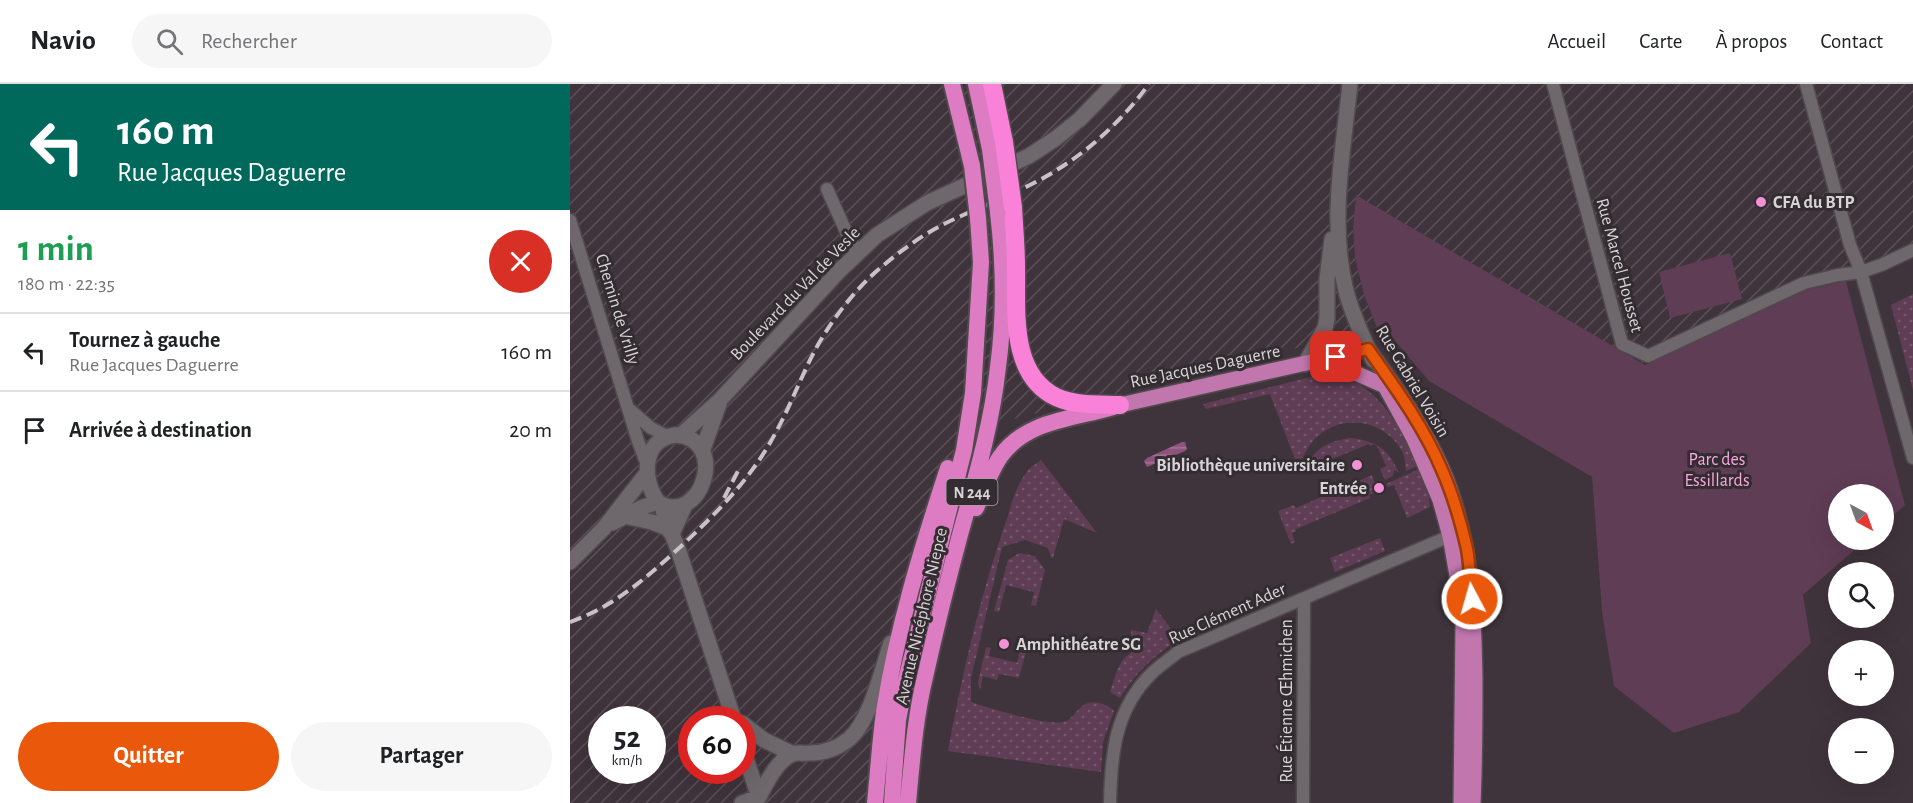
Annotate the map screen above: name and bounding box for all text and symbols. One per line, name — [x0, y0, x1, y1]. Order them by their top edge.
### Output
search box — [132, 14, 552, 68]
icon: search — [153, 25, 186, 58]
text: Navio — [30, 27, 96, 55]
text: Rechercher — [201, 30, 297, 52]
text: Accueil — [1548, 31, 1606, 52]
text: Carte — [1639, 31, 1682, 52]
text: À propos — [1715, 31, 1787, 52]
text: Contact — [1820, 31, 1883, 52]
icon: left — [18, 108, 96, 186]
text: 160 m — [117, 110, 215, 152]
text: Rue Jacques Daguerre — [117, 159, 346, 186]
place label: CFA du BTP — [1773, 194, 1854, 212]
marker: CFA du BTP — [1754, 195, 1768, 209]
street label: Rue Marcel Housset — [1592, 196, 1646, 334]
street label: Boulevard du Val de Vesle — [727, 223, 864, 364]
button: close — [489, 230, 552, 293]
text: 1 min — [18, 231, 94, 267]
street label: Chemin de Vrilly — [592, 252, 643, 367]
text: 180 m · 22:35 — [18, 274, 115, 294]
street label: Rue Gabriel Voisin — [1372, 323, 1453, 441]
text: Tournez à gauche — [69, 329, 220, 351]
pin — [1310, 331, 1361, 382]
icon: left — [18, 336, 51, 369]
icon: arrive — [1319, 340, 1352, 373]
text: 160 m — [501, 341, 552, 363]
street label: Rue Jacques Daguerre — [1129, 342, 1282, 392]
text: Rue Jacques Daguerre — [69, 355, 239, 375]
icon: arrive — [18, 414, 51, 447]
text: Arrivée à destination — [69, 419, 252, 441]
text: 20 m — [509, 419, 552, 441]
park label: Parc des Essillards — [1684, 451, 1750, 490]
place label: Bibliothèque universitaire — [1156, 457, 1345, 475]
marker: Bibliothèque universitaire — [1350, 458, 1364, 472]
road number: N 244 — [946, 479, 998, 505]
place label: Entrée — [1319, 480, 1367, 498]
marker: Entrée — [1372, 481, 1386, 495]
north arrow — [1828, 484, 1894, 550]
map controls — [1828, 484, 1894, 784]
street label: Avenue Nicéphore Niepce — [893, 526, 951, 706]
button: search — [1828, 562, 1894, 628]
position arrow — [1440, 567, 1504, 631]
street label: Rue Clément Ader — [1166, 580, 1289, 648]
street label: Rue Étienne Œhmichen — [1275, 619, 1296, 783]
place label: Amphithéatre SG — [1016, 636, 1141, 654]
marker: Amphithéatre SG — [997, 637, 1011, 651]
button: + — [1828, 640, 1894, 706]
speed limit sign: 60 — [678, 706, 756, 784]
button: − — [1828, 718, 1894, 784]
button: Quitter — [18, 722, 279, 791]
button: Partager — [291, 722, 552, 791]
text: 52 — [613, 723, 641, 753]
text: km/h — [612, 753, 642, 768]

